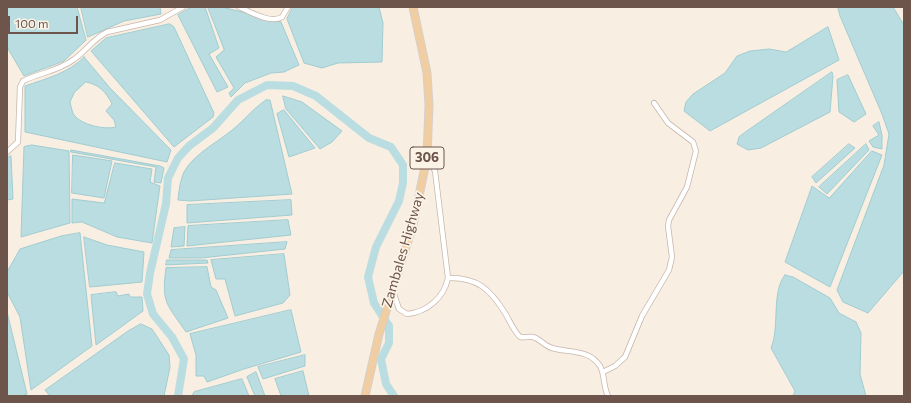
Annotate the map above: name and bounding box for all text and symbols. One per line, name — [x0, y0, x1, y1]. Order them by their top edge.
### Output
scale bar — [10, 8, 80, 34]
text: 100 m — [15, 16, 49, 30]
road number: 306 — [410, 147, 444, 169]
street label: Zambales Highway — [378, 190, 428, 310]

